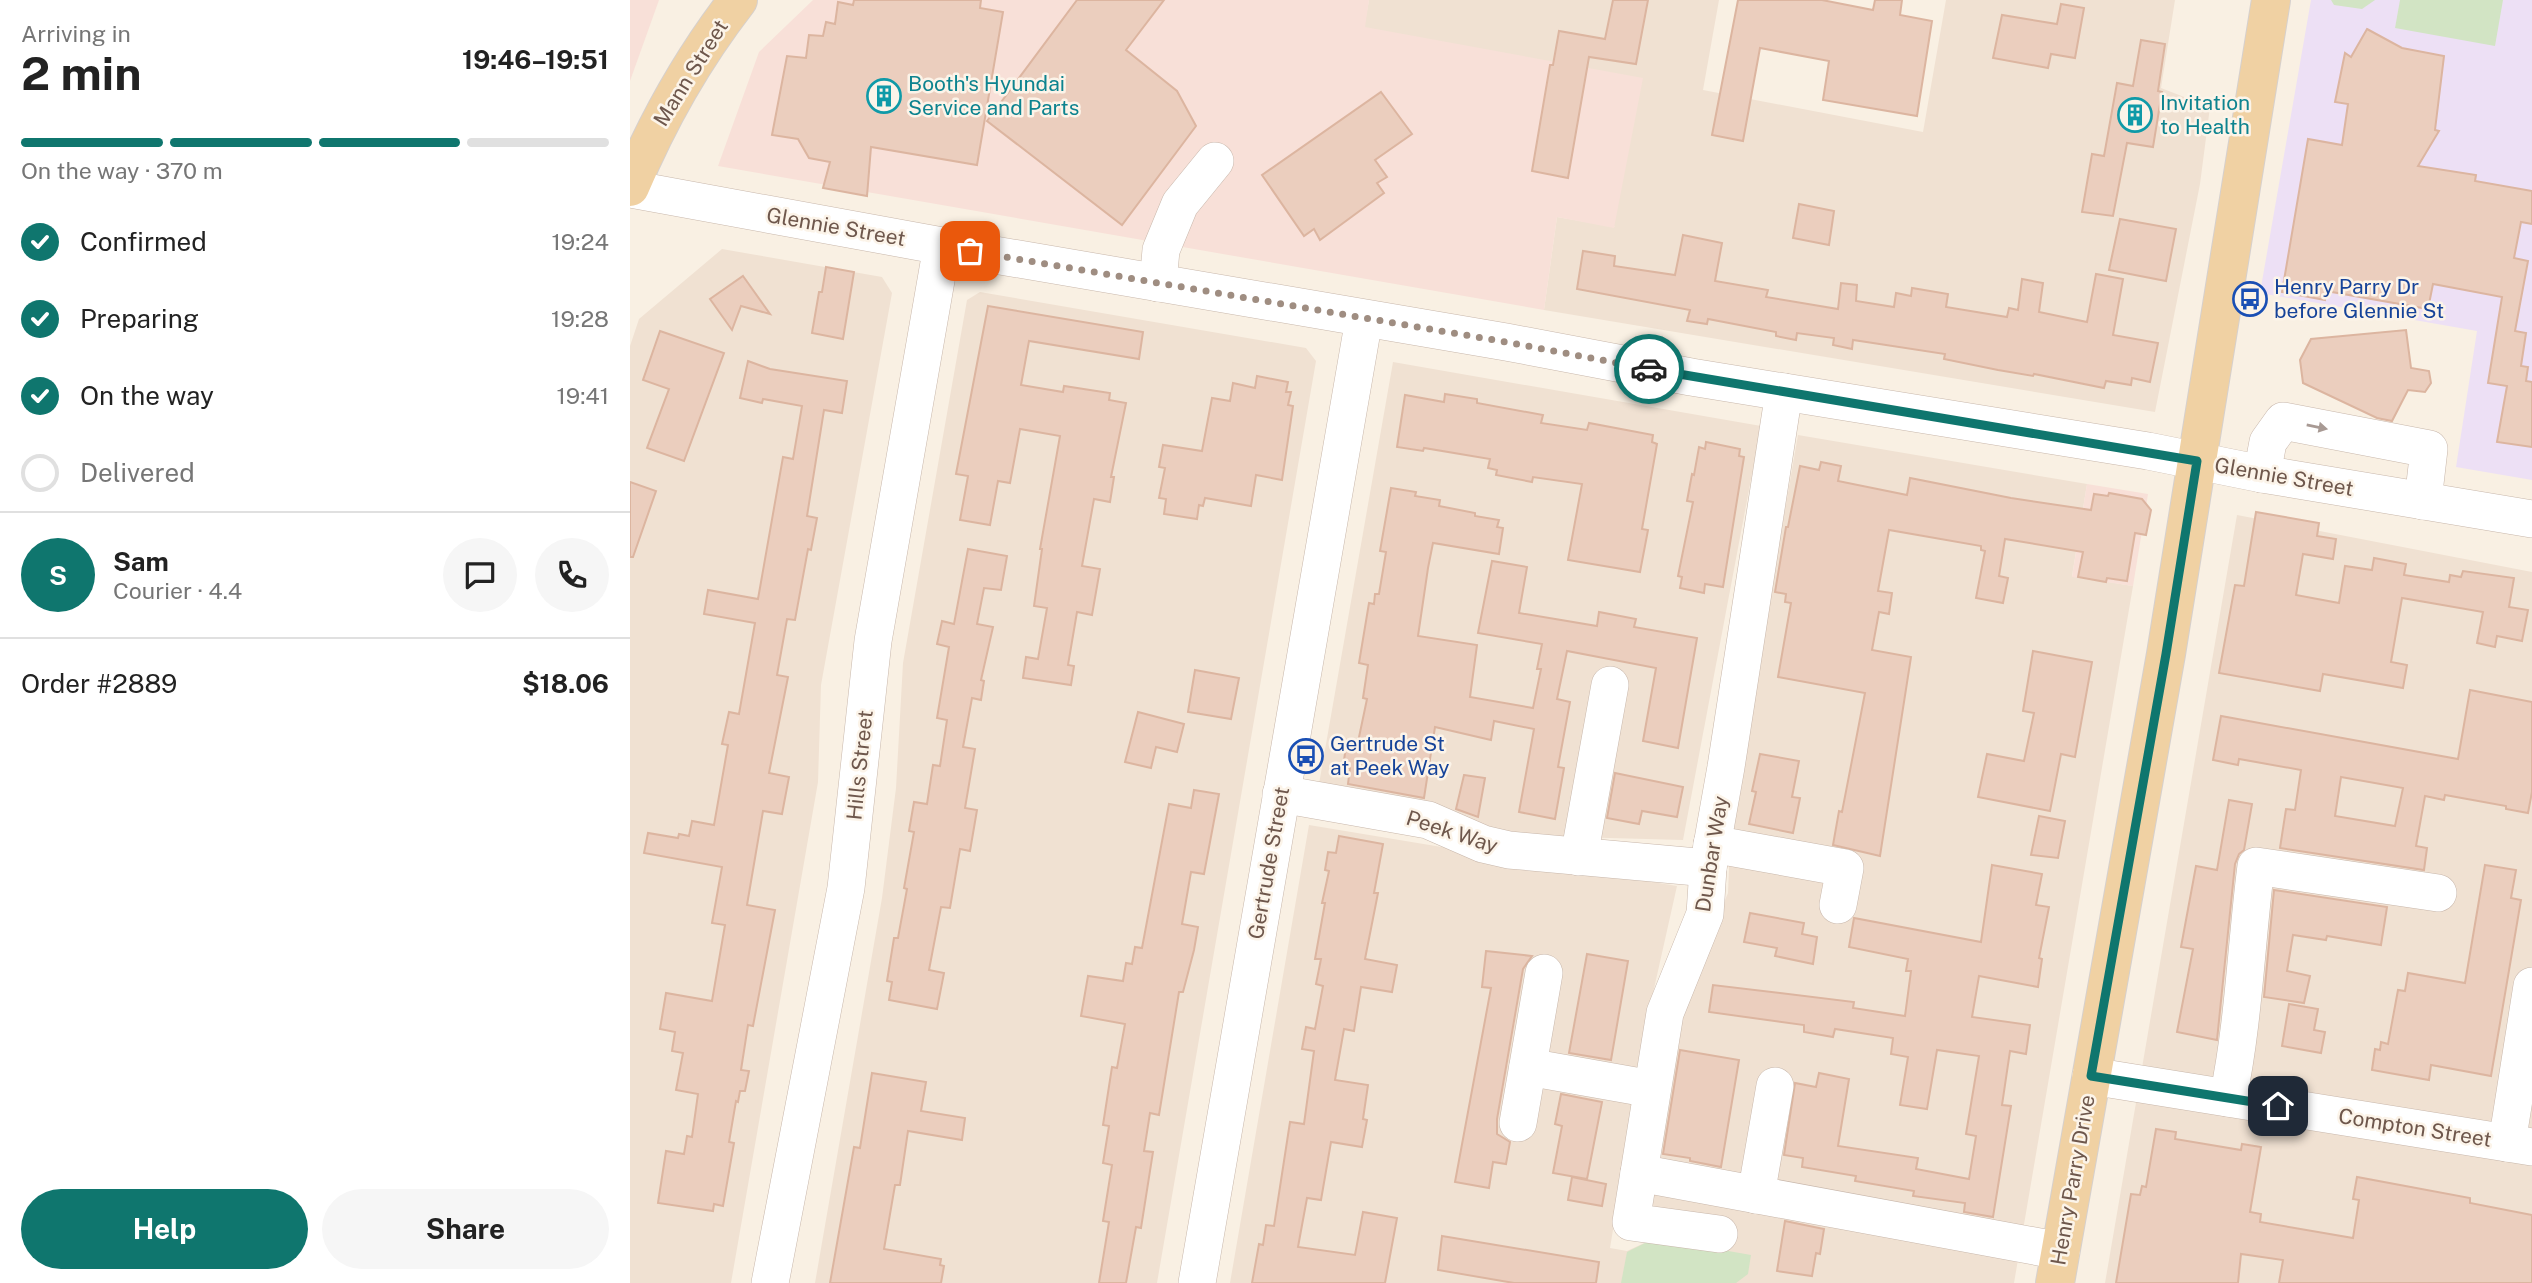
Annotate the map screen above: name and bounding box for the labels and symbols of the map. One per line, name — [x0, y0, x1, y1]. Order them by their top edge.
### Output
street label: Mann Street — [648, 15, 733, 131]
place label: Booth's Hyundai Service and Parts — [908, 71, 1079, 120]
building icon: Booth's Hyundai Service and Parts — [865, 77, 903, 115]
place label: Invitation to Health — [2160, 90, 2250, 139]
building icon: Invitation to Health — [2116, 96, 2154, 134]
street label: Glennie Street — [765, 202, 908, 251]
pin — [940, 221, 1000, 281]
place label: Henry Parry Dr before Glennie St — [2274, 274, 2444, 323]
bus stop icon: Henry Parry Dr before Glennie St — [2231, 280, 2269, 318]
courier — [1614, 334, 1684, 404]
one-way arrow — [2306, 422, 2328, 433]
street label: Glennie Street — [2213, 452, 2356, 501]
street label: Hills Street — [841, 709, 878, 821]
place label: Gertrude St at Peek Way — [1330, 731, 1449, 780]
bus stop icon: Gertrude St at Peek Way — [1287, 737, 1325, 775]
street label: Gertrude Street — [1243, 785, 1294, 941]
street label: Dunbar Way — [1690, 794, 1733, 914]
street label: Peek Way — [1403, 805, 1501, 858]
pin — [2248, 1076, 2308, 1136]
street label: Henry Parry Drive — [2045, 1093, 2100, 1267]
street label: Compton Street — [2337, 1103, 2493, 1152]

